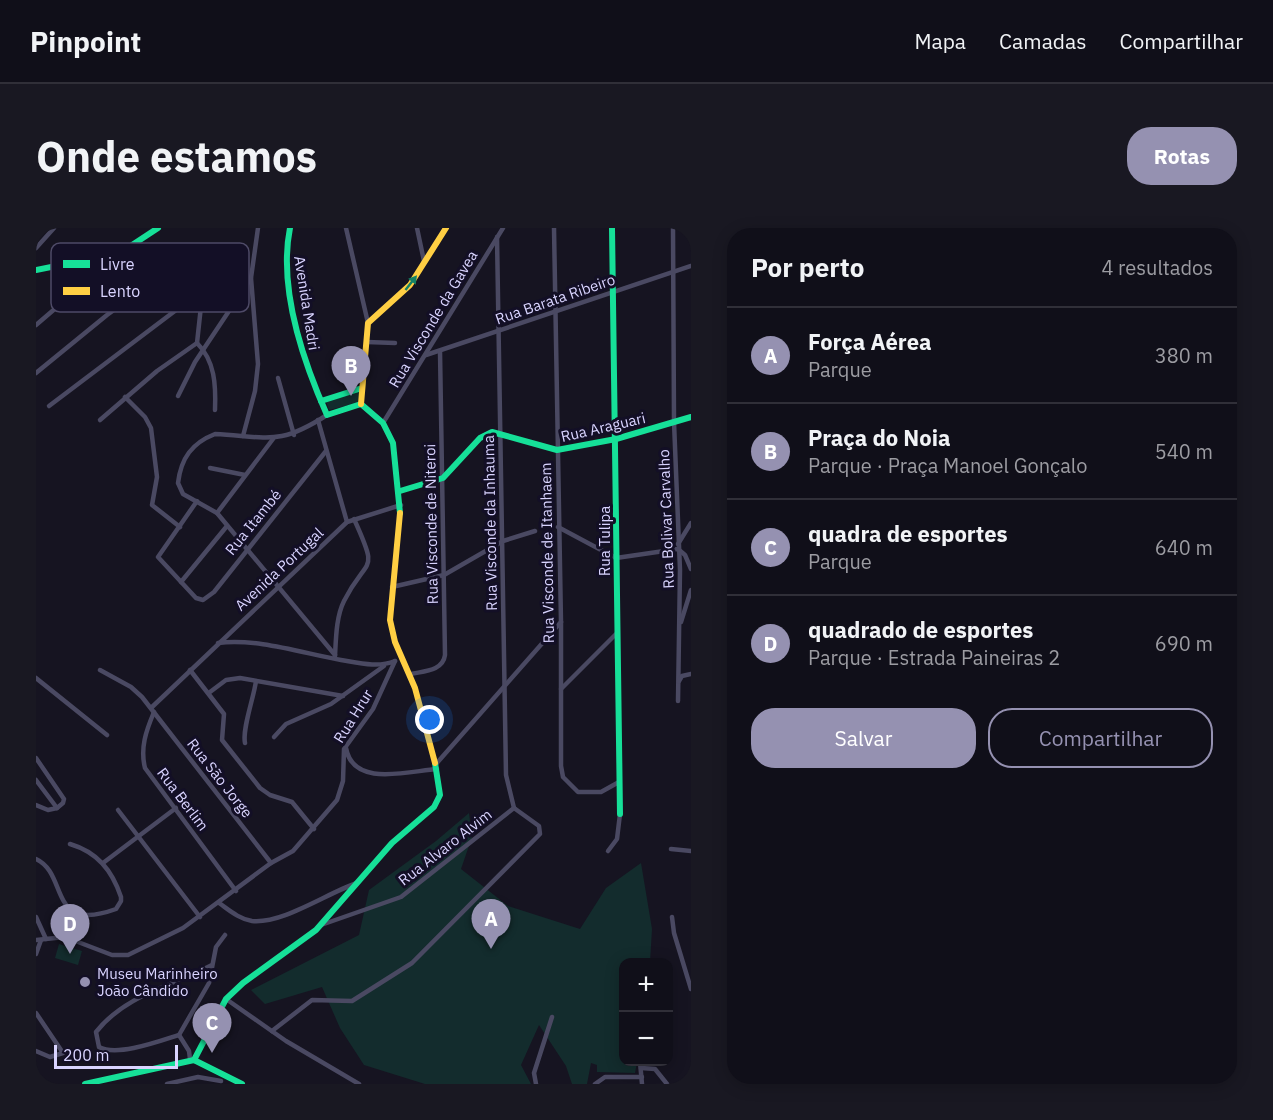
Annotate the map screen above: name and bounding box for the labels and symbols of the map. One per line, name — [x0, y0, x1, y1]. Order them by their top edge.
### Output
legend — [51, 243, 249, 312]
street label: Rua Visconde da Gavea — [384, 247, 482, 391]
text: Livre — [100, 254, 135, 274]
street label: Avenida Madri — [290, 254, 324, 352]
street label: Rua Barata Ribeiro — [493, 270, 617, 328]
one-way arrow — [404, 275, 417, 291]
text: Lento — [100, 281, 140, 301]
pin: B — [332, 346, 370, 396]
street label: Rua Araguari — [559, 408, 647, 446]
street label: Rua Visconde da Inhauma — [479, 435, 501, 611]
street label: Rua Visconde de Niteroi — [420, 444, 442, 604]
street label: Rua Bolivar Carvalho — [654, 449, 678, 589]
street label: Rua Visconde de Itanhaem — [536, 462, 558, 644]
street label: Rua Itambé — [221, 485, 285, 559]
street label: Rua Tulipa — [595, 506, 614, 576]
street label: Avenida Portugal — [231, 523, 327, 615]
street label: Rua Hrur — [329, 685, 377, 746]
your location — [415, 705, 444, 734]
street label: Rua São Jorge — [183, 734, 257, 822]
street label: Rua Berlim — [153, 764, 213, 834]
street label: Rua Alvaro Alvim — [394, 805, 496, 889]
pin: A — [472, 900, 510, 949]
pin: D — [51, 904, 90, 954]
place label: Museu Marinheiro João Cândido — [97, 964, 218, 1000]
marker: Museu Marinheiro João Cândido — [78, 975, 92, 989]
pin: C — [192, 1004, 231, 1053]
scale bar — [54, 1042, 178, 1070]

